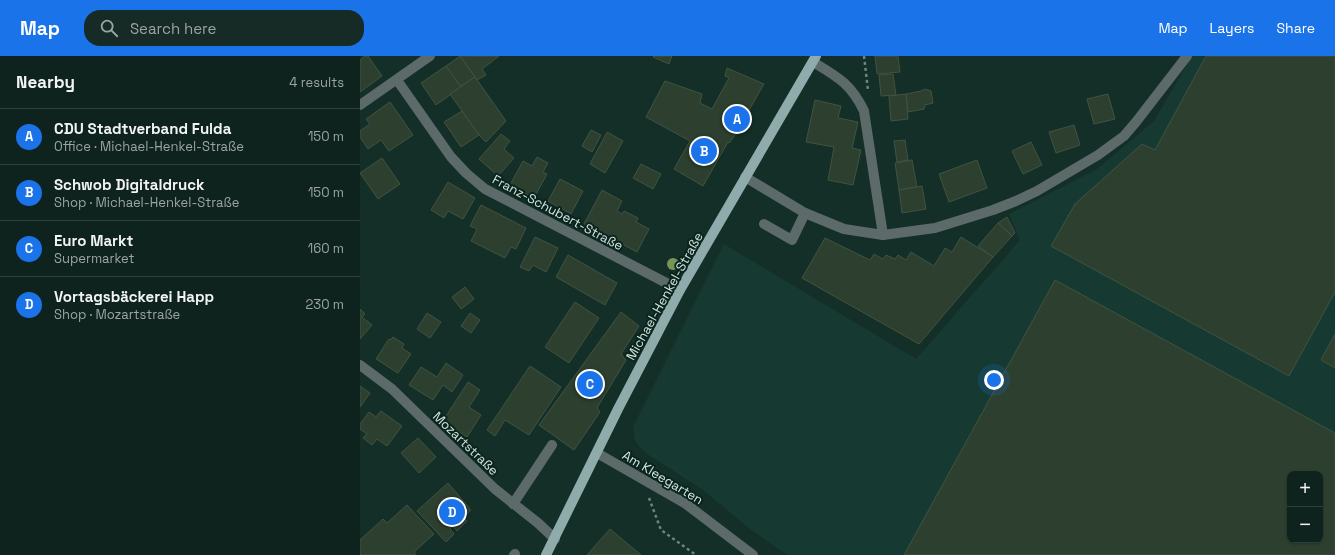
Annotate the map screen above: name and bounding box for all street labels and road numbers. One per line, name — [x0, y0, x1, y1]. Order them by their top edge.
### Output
street label: Franz-Schubert-Straße — [489, 171, 626, 254]
street label: Michael-Henkel-Straße — [622, 229, 707, 363]
street label: Mozartstraße — [429, 408, 502, 479]
street label: Am Kleegarten — [619, 447, 706, 508]

